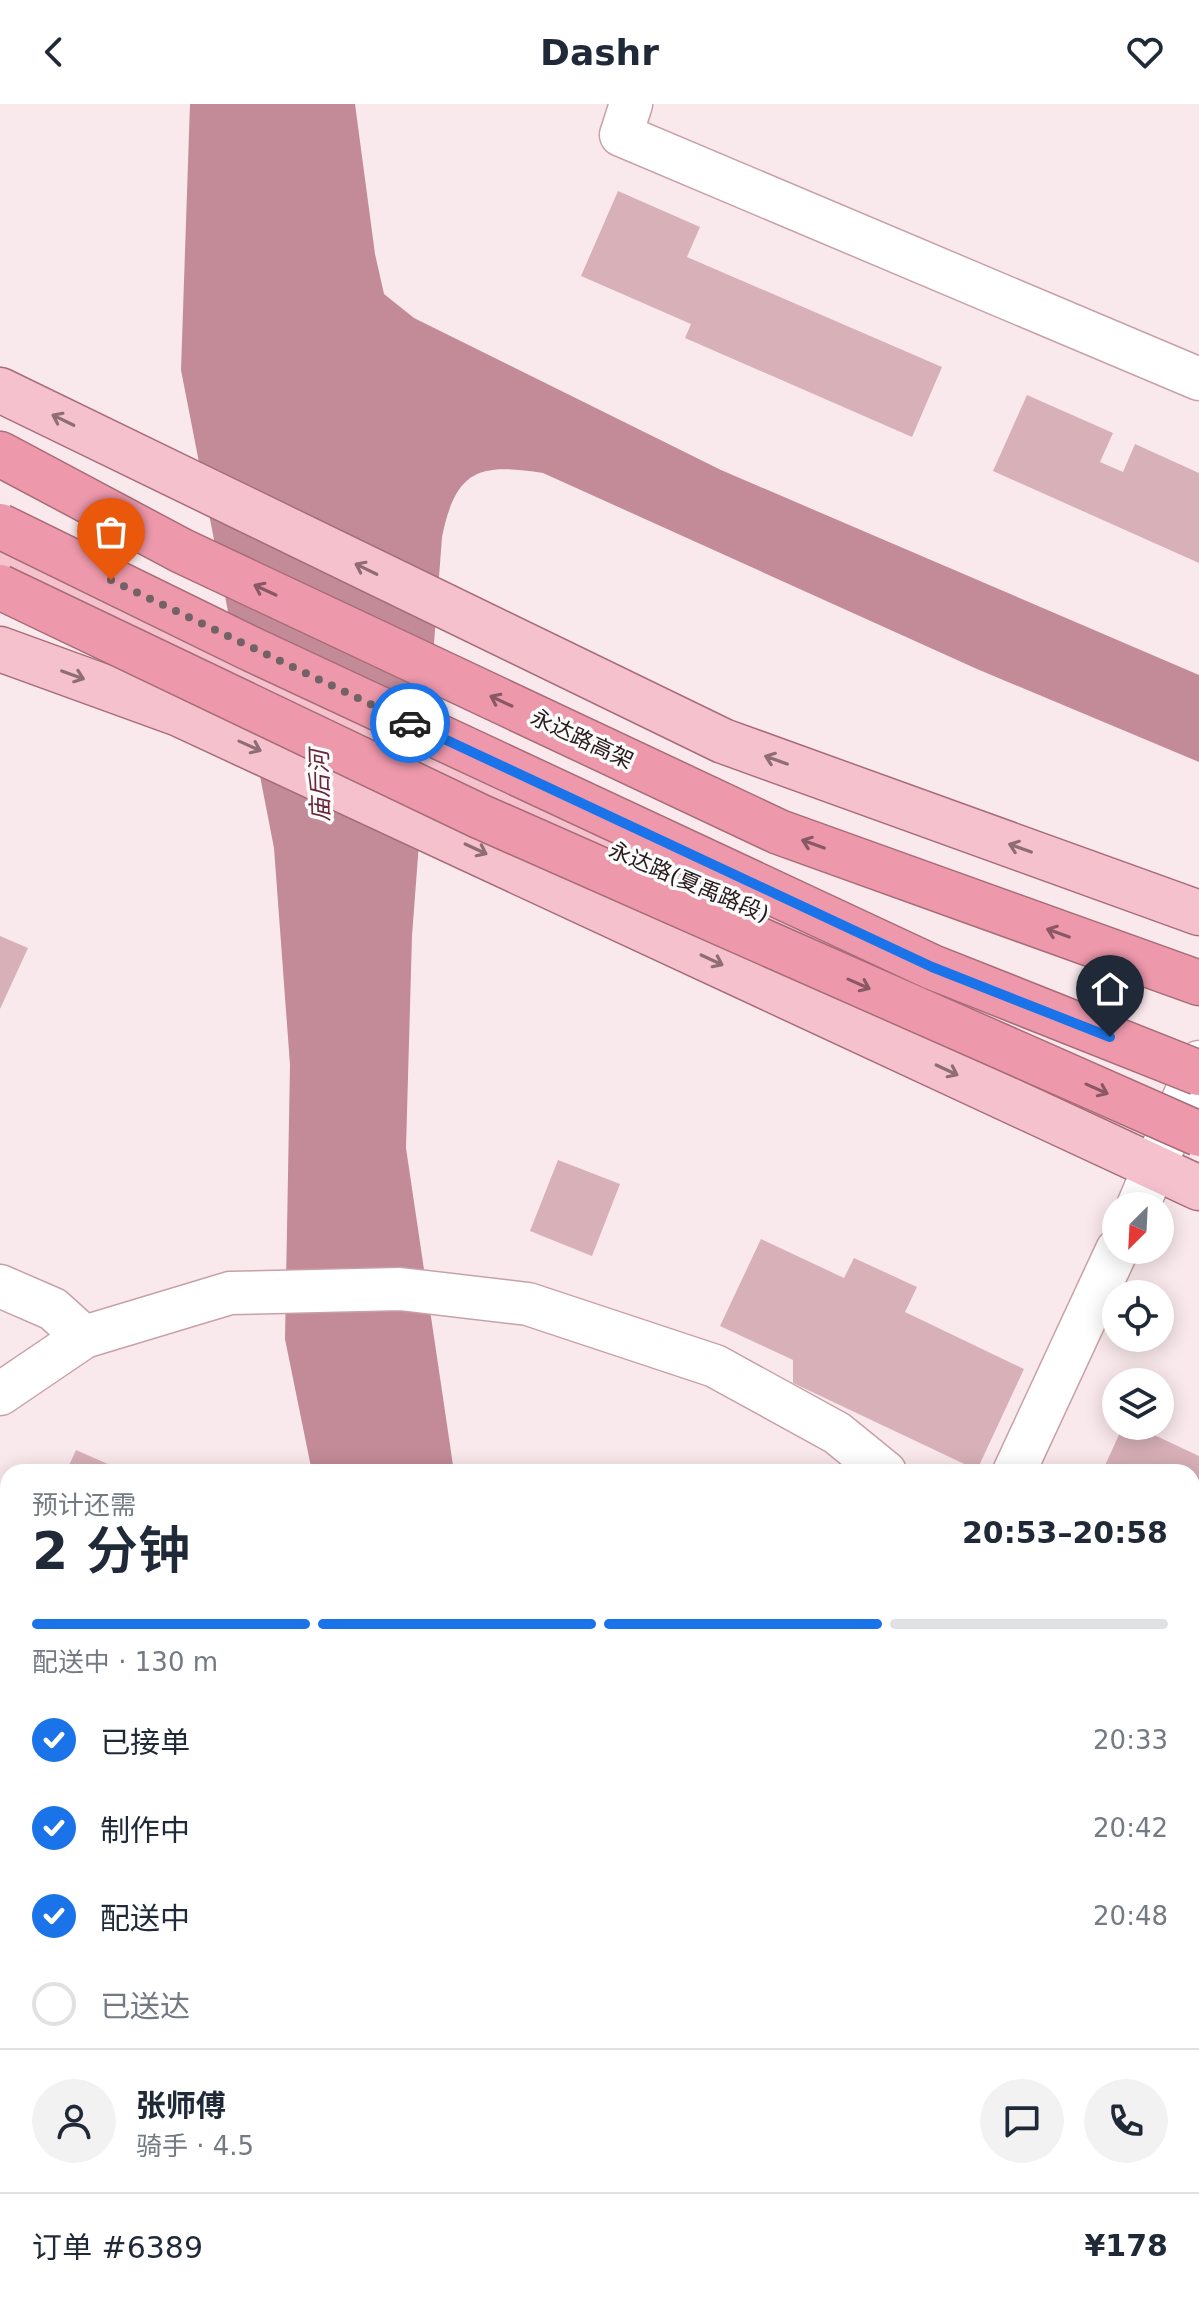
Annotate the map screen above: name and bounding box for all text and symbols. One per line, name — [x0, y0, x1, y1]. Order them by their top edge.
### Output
icon: back — [32, 30, 76, 74]
icon: heart — [1123, 30, 1167, 74]
text: Dashr — [540, 32, 659, 73]
one-way arrow — [51, 412, 75, 427]
pin — [77, 498, 145, 580]
icon: bag — [89, 510, 133, 554]
one-way arrow — [355, 561, 378, 576]
one-way arrow — [254, 582, 278, 597]
one-way arrow — [60, 669, 85, 684]
courier — [370, 683, 450, 763]
one-way arrow — [489, 693, 513, 708]
icon: car — [388, 701, 432, 745]
street label: 永达路高架 — [527, 704, 637, 774]
one-way arrow — [238, 739, 262, 754]
water label: 庙后河 — [305, 746, 335, 822]
one-way arrow — [764, 752, 789, 766]
one-way arrow — [801, 836, 826, 851]
street label: 永达路(夏禹路段) — [605, 837, 773, 927]
one-way arrow — [1008, 840, 1033, 855]
one-way arrow — [464, 842, 488, 857]
one-way arrow — [1045, 924, 1070, 939]
one-way arrow — [699, 953, 723, 968]
pin — [1076, 955, 1144, 1037]
icon: home — [1088, 967, 1132, 1011]
one-way arrow — [846, 977, 871, 992]
one-way arrow — [935, 1063, 959, 1078]
one-way arrow — [1084, 1082, 1108, 1097]
north arrow — [1102, 1192, 1174, 1264]
map controls — [1102, 1192, 1174, 1440]
button: locate — [1102, 1280, 1174, 1352]
button: layers — [1102, 1368, 1174, 1440]
text: 预计还需 — [32, 1490, 136, 1520]
text: 20:53–20:58 — [962, 1515, 1168, 1550]
text: 2 分钟 — [32, 1521, 190, 1581]
text: 配送中 · 130 m — [32, 1647, 218, 1677]
icon: check — [32, 1718, 76, 1762]
text: 已接单 — [100, 1725, 190, 1760]
text: 20:33 — [1093, 1725, 1168, 1755]
icon: check — [32, 1806, 76, 1850]
text: 制作中 — [100, 1813, 190, 1848]
text: 20:42 — [1093, 1813, 1168, 1843]
icon: check — [32, 1894, 76, 1938]
text: 配送中 — [100, 1901, 190, 1936]
text: 20:48 — [1093, 1901, 1168, 1931]
text: 已送达 — [100, 1989, 190, 2024]
button: person — [32, 2079, 116, 2163]
button: chat — [980, 2079, 1064, 2163]
button: phone — [1084, 2079, 1168, 2163]
text: 张师傅 — [136, 2088, 226, 2123]
text: 骑手 · 4.5 — [136, 2131, 254, 2161]
text: ¥178 — [1085, 2228, 1168, 2263]
text: 订单 #6389 — [32, 2230, 203, 2265]

